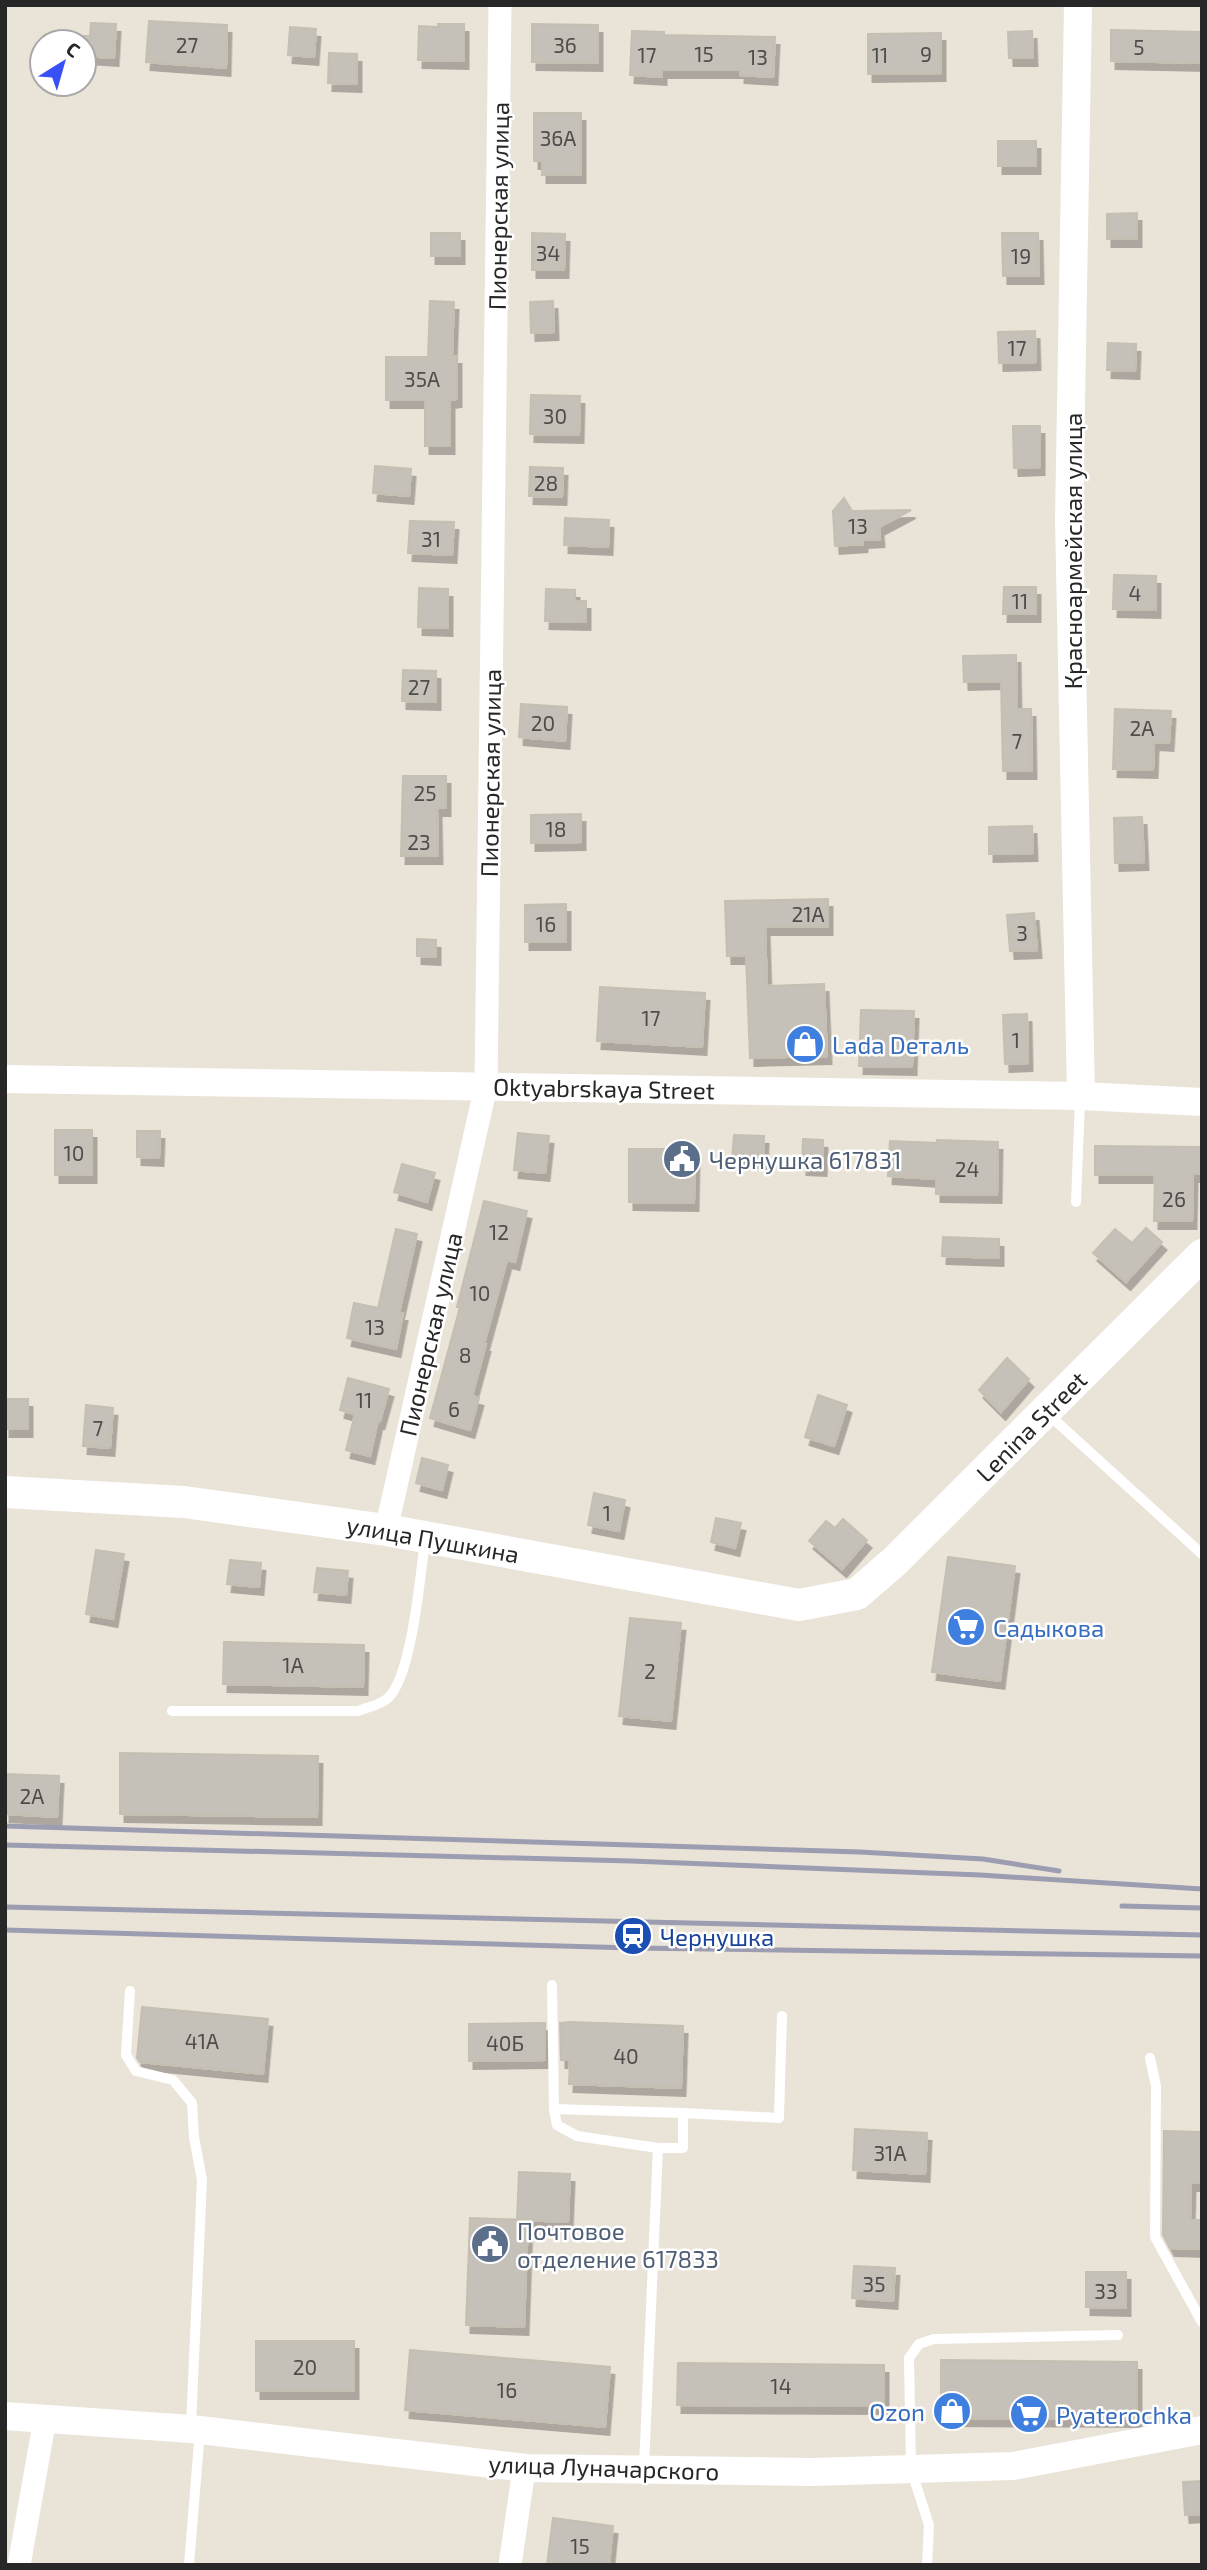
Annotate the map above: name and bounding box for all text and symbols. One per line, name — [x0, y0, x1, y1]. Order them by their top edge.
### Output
north arrow — [28, 28, 98, 98]
house number: 27 — [176, 32, 199, 57]
house number: 36 — [553, 32, 577, 57]
house number: 5 — [1133, 34, 1145, 59]
text: С — [62, 36, 85, 62]
house number: 15 — [694, 41, 714, 66]
house number: 9 — [920, 41, 932, 66]
house number: 17 — [637, 42, 657, 67]
house number: 11 — [872, 42, 888, 67]
house number: 13 — [748, 44, 768, 69]
street label: Пионерская улица — [482, 102, 515, 310]
house number: 36А — [540, 125, 576, 150]
house number: 34 — [536, 240, 560, 265]
house number: 19 — [1011, 243, 1031, 268]
house number: 17 — [1007, 335, 1027, 360]
house number: 35А — [404, 366, 440, 391]
house number: 30 — [543, 403, 567, 428]
street label: Красноармейская улица — [1058, 413, 1088, 689]
house number: 28 — [534, 470, 558, 495]
house number: 13 — [848, 513, 868, 538]
house number: 31 — [421, 526, 441, 551]
house number: 4 — [1129, 580, 1141, 605]
house number: 11 — [1012, 588, 1028, 613]
street label: Пионерская улица — [474, 669, 507, 877]
house number: 27 — [408, 674, 431, 699]
house number: 20 — [531, 710, 555, 735]
house number: 2А — [1130, 715, 1154, 740]
house number: 7 — [1012, 728, 1023, 753]
house number: 25 — [413, 780, 437, 805]
house number: 18 — [545, 816, 567, 841]
house number: 23 — [407, 829, 431, 854]
house number: 21А — [791, 901, 825, 926]
house number: 16 — [536, 911, 556, 936]
house number: 3 — [1016, 920, 1028, 945]
house number: 17 — [641, 1005, 661, 1030]
shop icon: Lada Dеталь — [784, 1023, 826, 1065]
house number: 1 — [1012, 1027, 1020, 1052]
place label: Lada Dеталь — [832, 1030, 969, 1059]
street label: Oktyabrskaya Street — [493, 1072, 715, 1104]
public building icon: Чернушка 617831 — [661, 1138, 703, 1180]
house number: 10 — [63, 1140, 85, 1165]
place label: Чернушка 617831 — [709, 1145, 902, 1175]
house number: 24 — [955, 1156, 979, 1181]
house number: 26 — [1162, 1186, 1186, 1211]
house number: 12 — [489, 1219, 509, 1244]
street label: Пионерская улица — [392, 1229, 469, 1439]
house number: 10 — [469, 1280, 491, 1305]
house number: 13 — [365, 1314, 385, 1339]
house number: 8 — [459, 1342, 471, 1367]
street label: Lenina Street — [970, 1365, 1092, 1487]
house number: 11 — [356, 1387, 372, 1412]
house number: 6 — [448, 1396, 460, 1421]
house number: 7 — [93, 1415, 104, 1440]
house number: 1 — [603, 1500, 611, 1525]
street label: улица Пушкина — [344, 1510, 522, 1569]
supermarket icon: Садыкова — [945, 1606, 987, 1648]
place label: Садыкова — [993, 1613, 1104, 1642]
house number: 1А — [282, 1652, 304, 1677]
house number: 2 — [644, 1658, 656, 1683]
house number: 2А — [20, 1783, 44, 1808]
station icon: Чернушка — [612, 1915, 654, 1957]
place label: Чернушка — [660, 1922, 774, 1952]
house number: 41А — [185, 2028, 219, 2053]
house number: 40Б — [486, 2030, 524, 2055]
house number: 40 — [613, 2043, 639, 2068]
house number: 31А — [873, 2140, 907, 2165]
place label: Почтовое отделение 617833 — [517, 2216, 719, 2273]
public building icon: Почтовое отделение 617833 — [469, 2223, 511, 2265]
house number: 35 — [863, 2271, 885, 2296]
house number: 33 — [1094, 2278, 1118, 2303]
house number: 20 — [293, 2354, 317, 2379]
house number: 14 — [770, 2373, 792, 2398]
house number: 16 — [497, 2377, 517, 2402]
shop icon: Ozon — [931, 2390, 973, 2432]
supermarket icon: Pyaterochka — [1008, 2393, 1050, 2435]
place label: Ozon — [869, 2397, 925, 2426]
place label: Pyaterochka — [1056, 2400, 1192, 2429]
street label: улица Луначарского — [488, 2448, 720, 2487]
house number: 15 — [570, 2533, 590, 2558]

